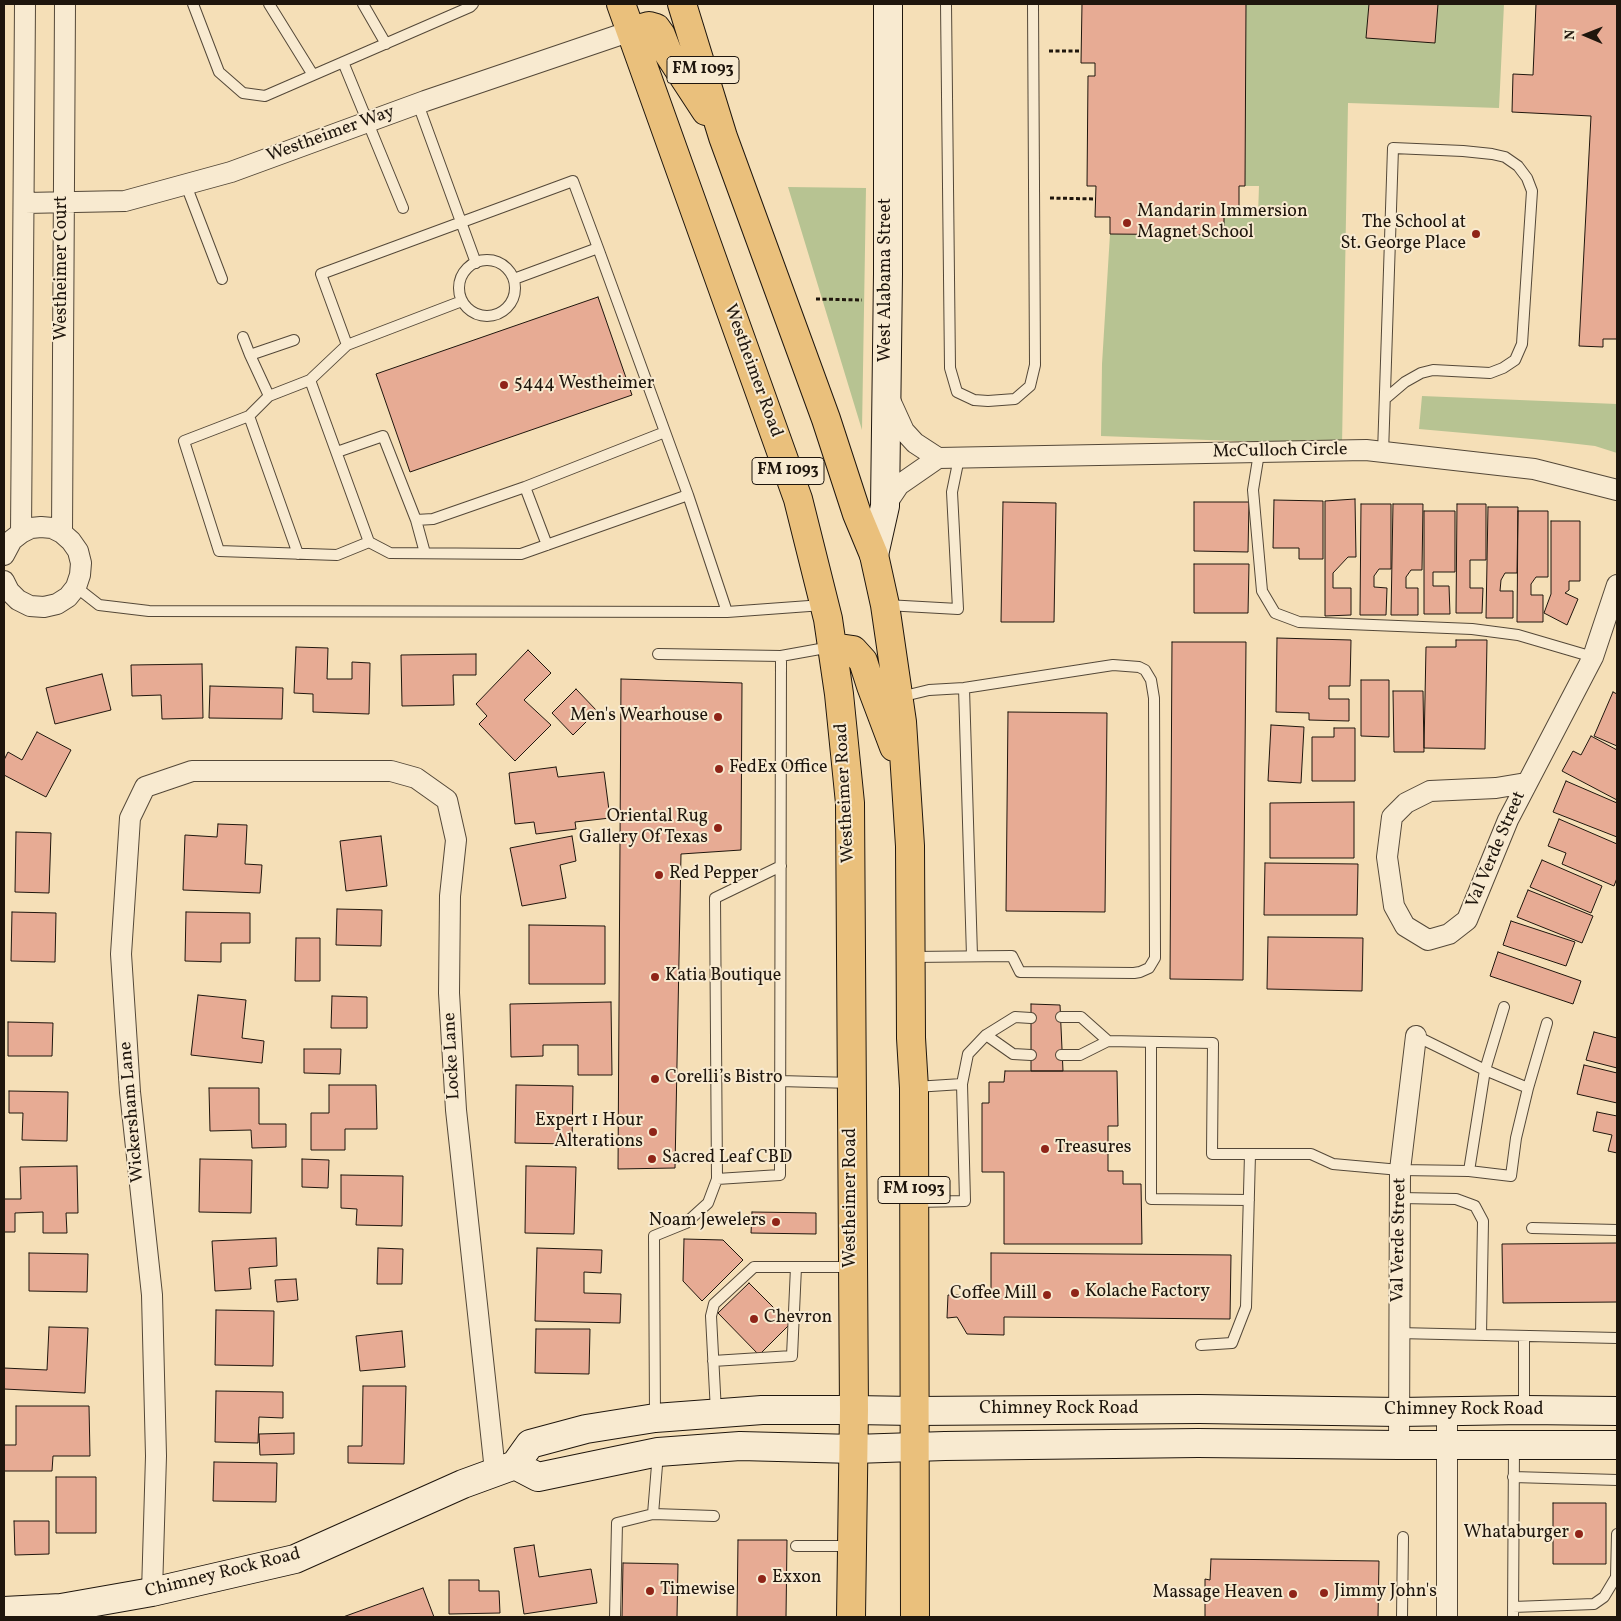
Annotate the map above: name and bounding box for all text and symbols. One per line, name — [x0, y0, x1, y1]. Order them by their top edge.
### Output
north arrow — [1561, 10, 1611, 60]
text: N — [1561, 29, 1580, 40]
road number: FM 1093 — [667, 56, 739, 84]
street label: Westheimer Way — [264, 102, 398, 168]
street label: Westheimer Court — [52, 196, 74, 340]
street label: West Alabama Street — [876, 198, 898, 362]
place label: Mandarin Immersion Magnet School — [1137, 202, 1308, 244]
place label: The School at St. George Place — [1340, 213, 1466, 255]
marker: Mandarin Immersion Magnet School — [1121, 217, 1133, 229]
marker: The School at St. George Place — [1470, 228, 1482, 240]
street label: Westheimer Road — [718, 301, 786, 441]
place label: 5444 Westheimer — [514, 374, 654, 396]
marker: 5444 Westheimer — [498, 379, 510, 391]
street label: McCulloch Circle — [1212, 440, 1348, 464]
road number: FM 1093 — [752, 458, 824, 484]
place label: Men's Wearhouse — [570, 706, 708, 728]
marker: Men's Wearhouse — [712, 711, 724, 723]
street label: Westheimer Road — [832, 722, 860, 864]
place label: FedEx Office — [729, 758, 828, 780]
marker: FedEx Office — [713, 763, 725, 775]
street label: Val Verde Street — [1463, 788, 1531, 912]
place label: Oriental Rug Gallery Of Texas — [579, 807, 708, 850]
marker: Oriental Rug Gallery Of Texas — [712, 822, 724, 834]
place label: Red Pepper — [669, 864, 759, 886]
marker: Red Pepper — [653, 869, 665, 881]
place label: Katia Boutique — [665, 966, 781, 988]
marker: Katia Boutique — [649, 971, 661, 983]
street label: Locke Lane — [440, 1012, 466, 1100]
street label: Wickersham Lane — [116, 1041, 150, 1183]
place label: Corelli’s Bistro — [665, 1068, 783, 1090]
marker: Corelli’s Bistro — [649, 1073, 661, 1085]
place label: Expert 1 Hour Alterations — [535, 1111, 643, 1154]
marker: Expert 1 Hour Alterations — [647, 1126, 659, 1138]
street label: Westheimer Road — [841, 1128, 863, 1268]
place label: Treasures — [1055, 1138, 1131, 1160]
marker: Treasures — [1039, 1143, 1051, 1155]
place label: Sacred Leaf CBD — [662, 1148, 792, 1170]
marker: Sacred Leaf CBD — [646, 1153, 658, 1165]
road number: FM 1093 — [878, 1176, 950, 1204]
street label: Val Verde Street — [1388, 1177, 1412, 1303]
place label: Noam Jewelers — [649, 1211, 766, 1233]
marker: Noam Jewelers — [770, 1216, 782, 1228]
place label: Kolache Factory — [1085, 1282, 1210, 1304]
place label: Coffee Mill — [950, 1284, 1037, 1306]
marker: Kolache Factory — [1069, 1287, 1081, 1299]
marker: Coffee Mill — [1041, 1289, 1053, 1301]
place label: Chevron — [764, 1308, 832, 1330]
marker: Chevron — [748, 1313, 760, 1325]
street label: Chimney Rock Road — [979, 1399, 1139, 1421]
street label: Chimney Rock Road — [1384, 1400, 1544, 1422]
place label: Whataburger — [1464, 1523, 1569, 1545]
marker: Whataburger — [1573, 1528, 1585, 1540]
street label: Chimney Rock Road — [143, 1544, 303, 1604]
place label: Exxon — [772, 1568, 822, 1590]
marker: Exxon — [756, 1573, 768, 1585]
place label: Timewise — [660, 1580, 735, 1602]
place label: Jimmy John's — [1334, 1582, 1437, 1604]
place label: Massage Heaven — [1152, 1583, 1283, 1605]
marker: Timewise — [644, 1585, 656, 1597]
marker: Jimmy John's — [1318, 1587, 1330, 1599]
marker: Massage Heaven — [1287, 1588, 1299, 1600]

